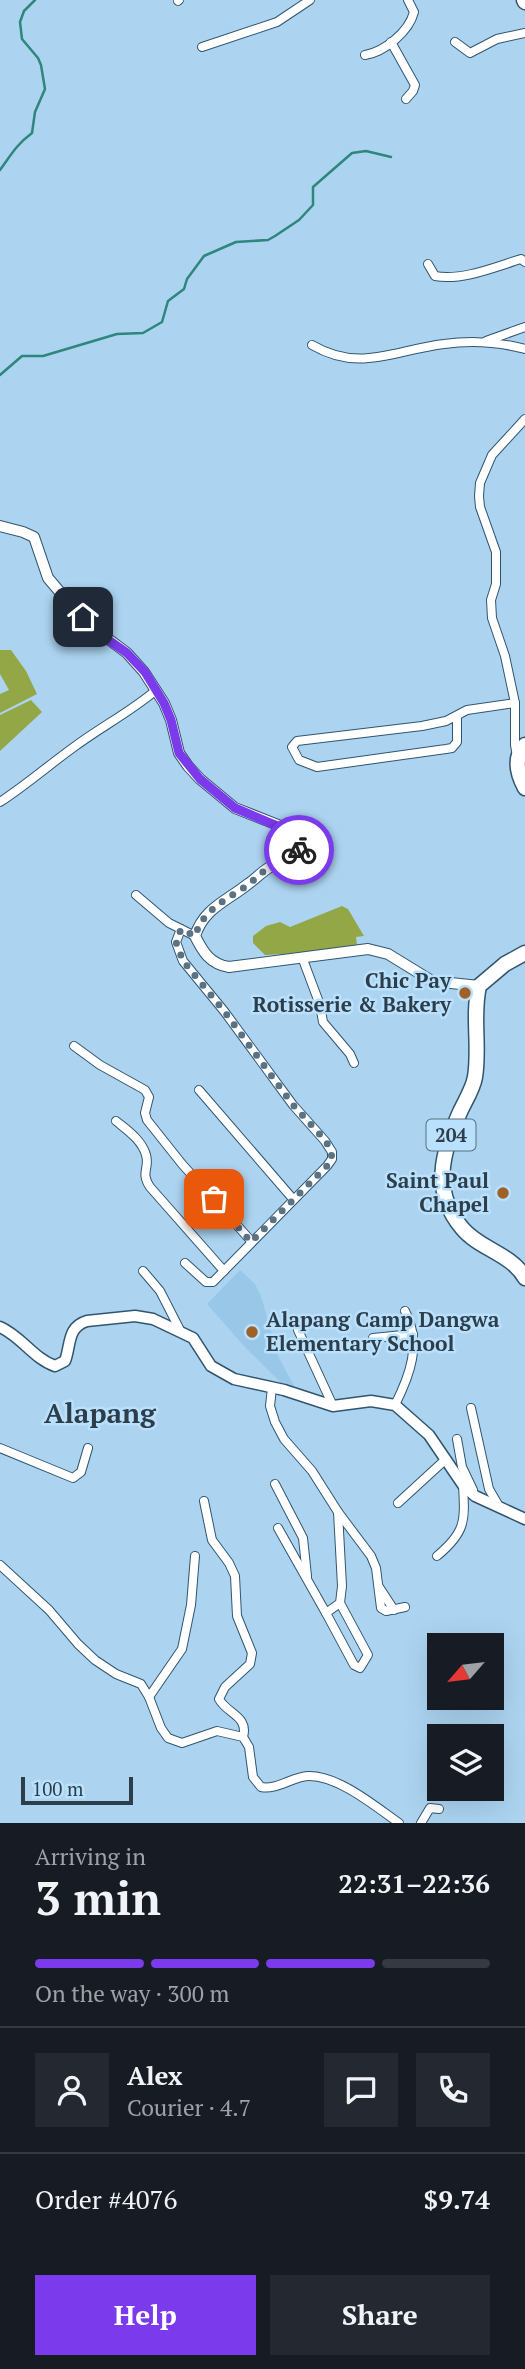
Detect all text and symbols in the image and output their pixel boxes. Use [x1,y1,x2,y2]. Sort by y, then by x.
pin [53,587,113,647]
icon: home [64,598,102,636]
courier [264,815,334,885]
icon: bike [280,831,318,869]
place label: Chic Pay Rotisserie & Bakery [253,966,452,1018]
marker: Chic Pay Rotisserie & Bakery [457,985,473,1001]
road number: 204 [426,1120,476,1150]
place label: Saint Paul Chapel [386,1166,489,1218]
pin [184,1169,244,1229]
icon: bag [195,1180,233,1218]
marker: Saint Paul Chapel [495,1185,511,1201]
place label: Alapang Camp Dangwa Elementary School [266,1305,500,1357]
marker: Alapang Camp Dangwa Elementary School [244,1324,260,1340]
district label: Alapang [44,1394,157,1431]
north arrow [427,1633,504,1710]
map controls [427,1633,504,1801]
button: layers [427,1724,504,1801]
scale bar [21,1774,133,1806]
text: 100 m [32,1776,83,1801]
text: Arriving in [35,1841,146,1872]
text: 22:31–22:36 [338,1866,490,1900]
text: 3 min [35,1867,161,1928]
text: On the way · 300 m [35,1978,229,2009]
button: person [35,2053,109,2127]
button: chat [324,2053,398,2127]
button: phone [416,2053,490,2127]
text: Alex [127,2058,183,2092]
text: Courier · 4.7 [127,2092,251,2123]
text: Order #4076 [35,2182,177,2216]
text: $9.74 [424,2182,490,2216]
button: Help [35,2275,256,2355]
button: Share [270,2275,490,2355]

